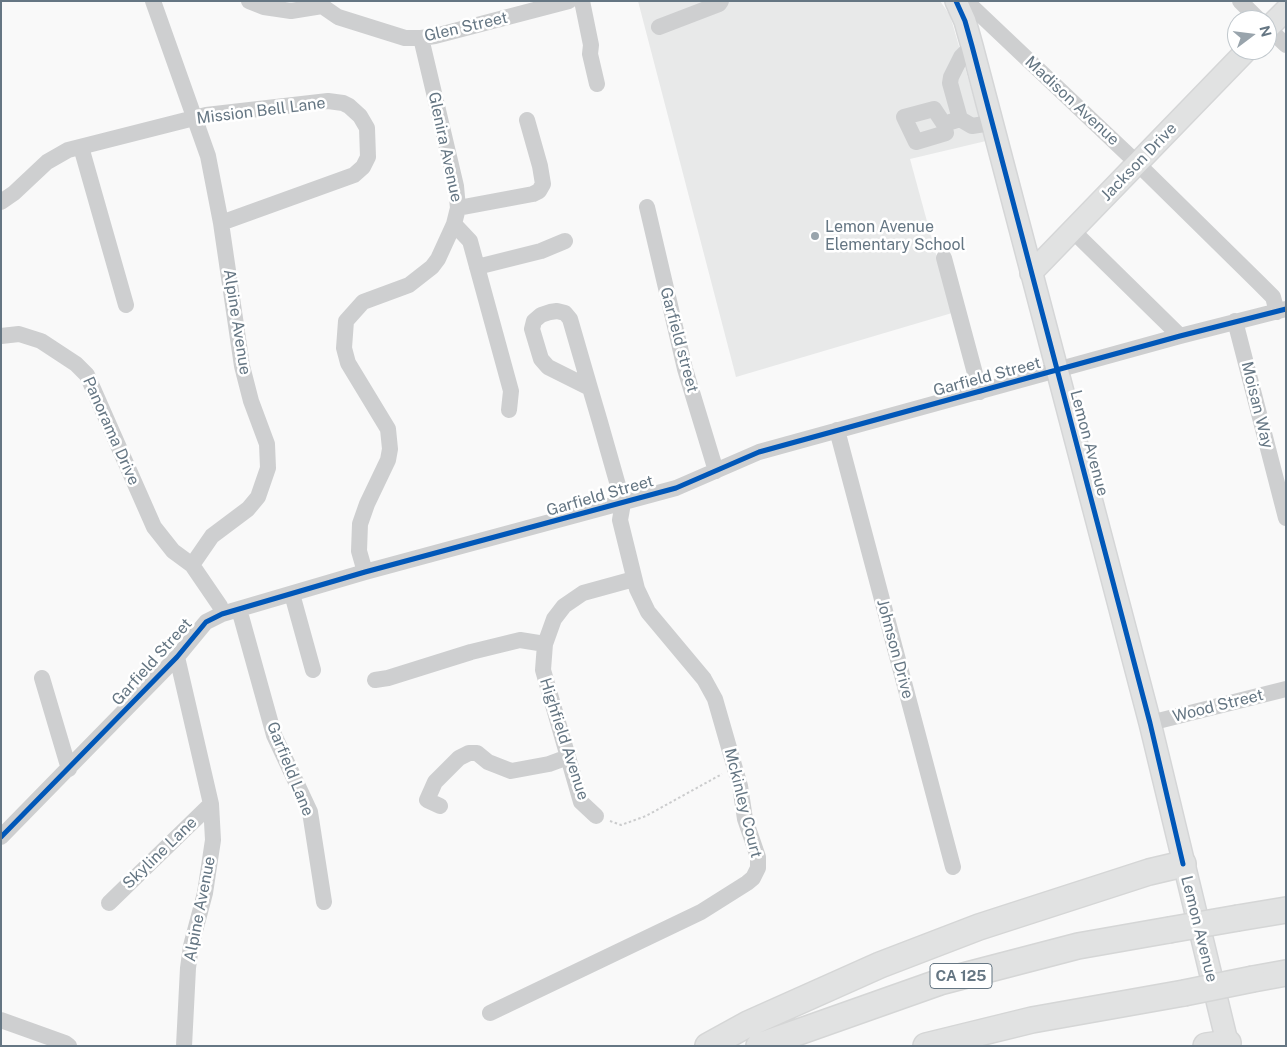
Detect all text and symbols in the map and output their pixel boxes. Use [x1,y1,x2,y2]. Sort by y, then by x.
street label: Glen Street [422,8,510,46]
north arrow [1227,10,1277,60]
text: N [1256,24,1275,39]
street label: Madison Avenue [1021,52,1123,150]
street label: Glenira Avenue [424,90,466,204]
street label: Mission Bell Lane [195,94,327,128]
street label: Jackson Drive [1097,119,1181,205]
place label: Lemon Avenue Elementary School [825,217,965,255]
marker: Lemon Avenue Elementary School [809,230,821,242]
street label: Alpine Avenue [219,268,255,376]
street label: Garfield street [656,285,702,395]
street label: Garfield Street [931,353,1043,401]
street label: Moisan Way [1237,360,1277,450]
street label: Panorama Drive [78,374,144,488]
street label: Lemon Avenue [1066,388,1112,498]
street label: Garfield Street [544,472,656,520]
street label: Johnson Drive [873,597,917,701]
street label: Garfield Street [108,614,196,710]
street label: Highfield Avenue [535,676,593,802]
street label: Wood Street [1171,685,1265,727]
street label: Garfield Lane [262,719,318,819]
street label: Mckinley Court [720,746,766,860]
street label: Skyline Lane [119,813,201,893]
street label: Alpine Avenue [180,855,220,963]
street label: Lemon Avenue [1177,874,1221,984]
road number: CA 125 [930,964,992,988]

